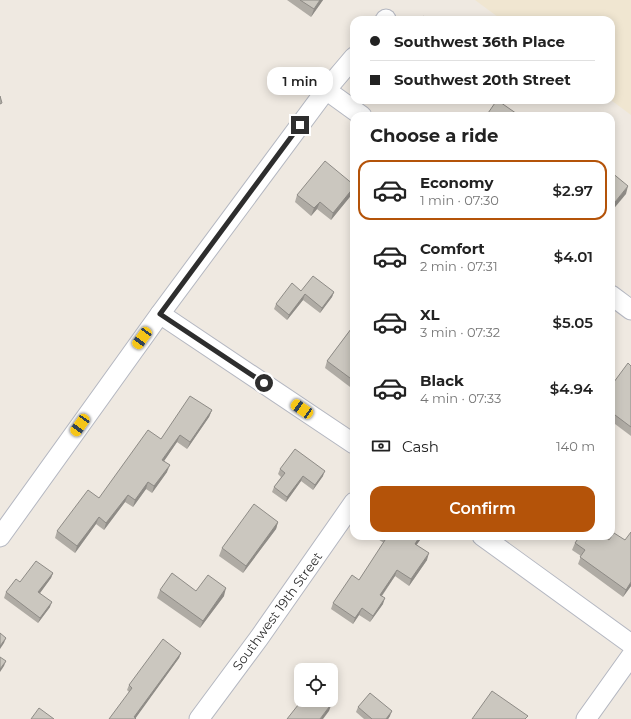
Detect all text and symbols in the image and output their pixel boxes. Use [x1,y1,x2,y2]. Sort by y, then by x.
text: Southwest 36th Place [394,32,565,51]
callout: 1 min [267,67,333,95]
text: Southwest 20th Street [394,70,571,89]
text: 1 min [283,73,317,89]
route end [291,116,309,134]
text: Choose a ride [370,125,498,147]
icon: car [372,172,408,208]
text: Economy [420,173,493,192]
text: $2.97 [553,181,593,200]
text: 1 min · 07:30 [420,192,499,208]
icon: car [372,238,408,274]
text: Comfort [420,239,485,258]
text: $4.01 [554,247,593,266]
text: 2 min · 07:31 [420,258,498,274]
icon: car [372,304,408,340]
text: XL [420,305,439,324]
text: $5.05 [552,313,593,332]
text: 3 min · 07:32 [420,324,500,340]
car [130,325,154,351]
icon: car [372,370,408,406]
text: Black [420,371,464,390]
route start [255,374,273,392]
text: $4.94 [550,379,593,398]
text: 4 min · 07:33 [420,390,501,406]
car [289,397,315,421]
car [68,412,92,438]
icon: cash [370,435,392,457]
text: Cash [402,437,439,456]
text: 140 m [556,438,595,454]
button: Confirm [370,486,595,532]
street label: Southwest 19th Street [229,549,325,673]
map controls [294,663,338,707]
button: locate [294,663,338,707]

